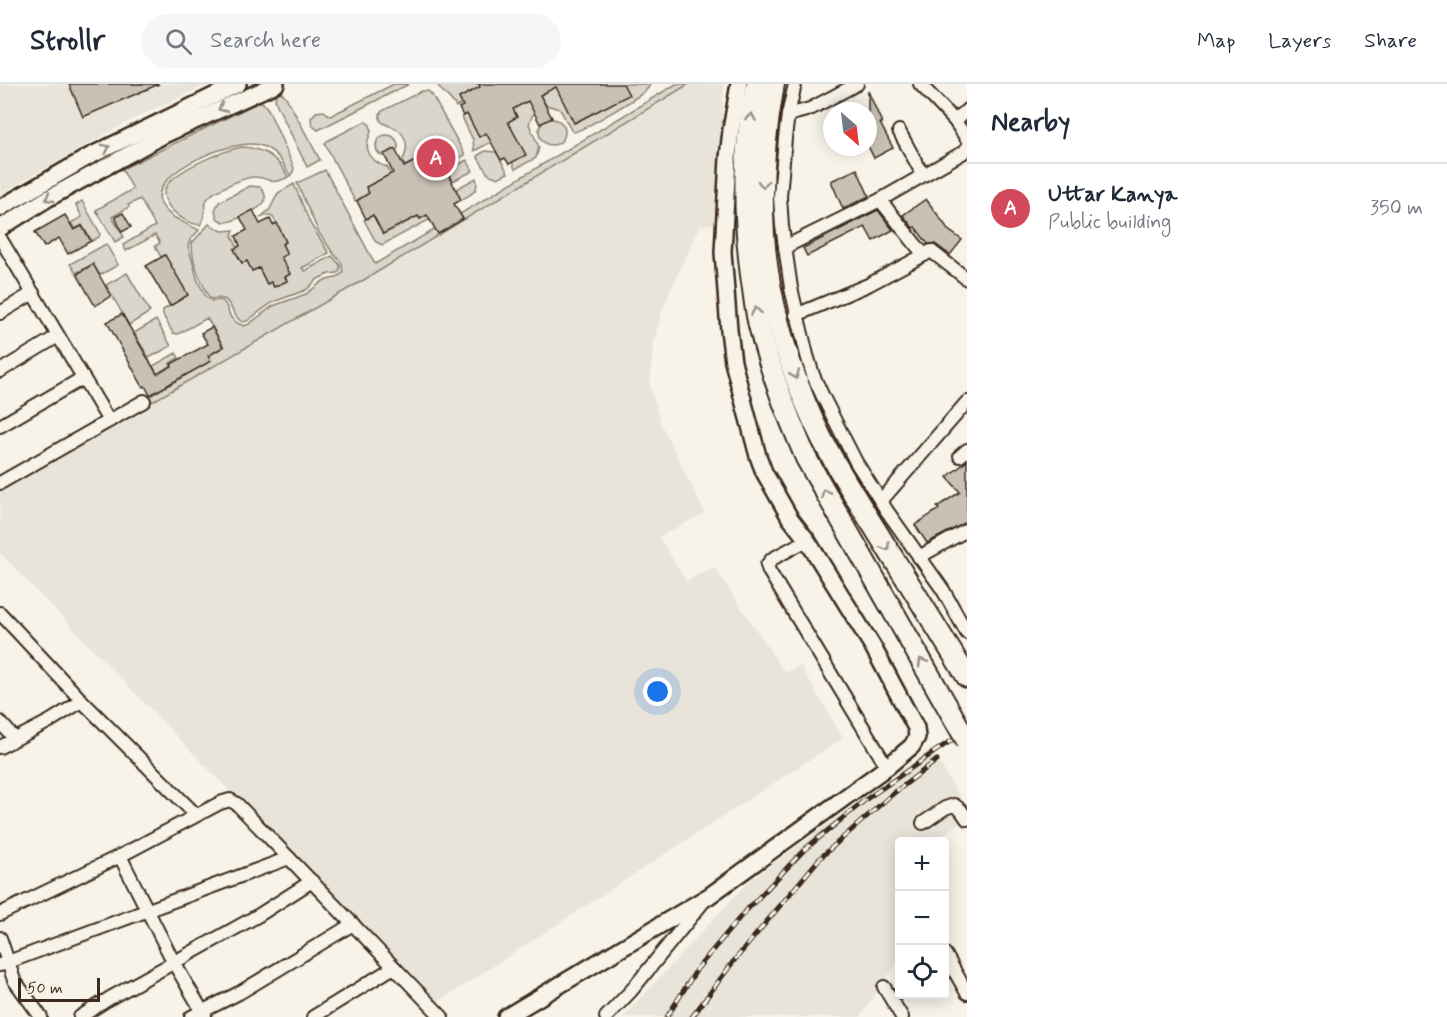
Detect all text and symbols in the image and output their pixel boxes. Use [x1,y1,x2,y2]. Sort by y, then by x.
search box [141,14,561,68]
text: Strollr [30,23,105,60]
icon: search [162,25,195,58]
text: Search here [210,27,321,55]
text: Map [1197,27,1235,55]
text: Layers [1268,27,1331,55]
text: Share [1364,27,1417,55]
one-way arrow [218,101,229,113]
north arrow [823,102,877,156]
text: Nearby [991,106,1070,140]
one-way arrow [744,113,757,123]
pin: A [416,136,456,181]
one-way arrow [99,144,110,156]
one-way arrow [757,179,769,188]
text: Uttar Kanya [1048,181,1178,209]
one-way arrow [45,191,56,202]
text: A [1004,195,1017,222]
text: 350 m [1370,195,1423,222]
text: Public building [1048,209,1171,236]
one-way arrow [750,306,763,316]
one-way arrow [788,369,801,380]
one-way arrow [821,488,832,499]
one-way arrow [879,541,891,551]
one-way arrow [917,658,929,668]
your location [643,677,672,706]
map controls [895,837,949,999]
button: + [895,837,949,891]
button: − [895,891,949,945]
button: locate [895,945,949,999]
scale bar [18,975,100,1002]
text: 50 m [27,978,63,999]

